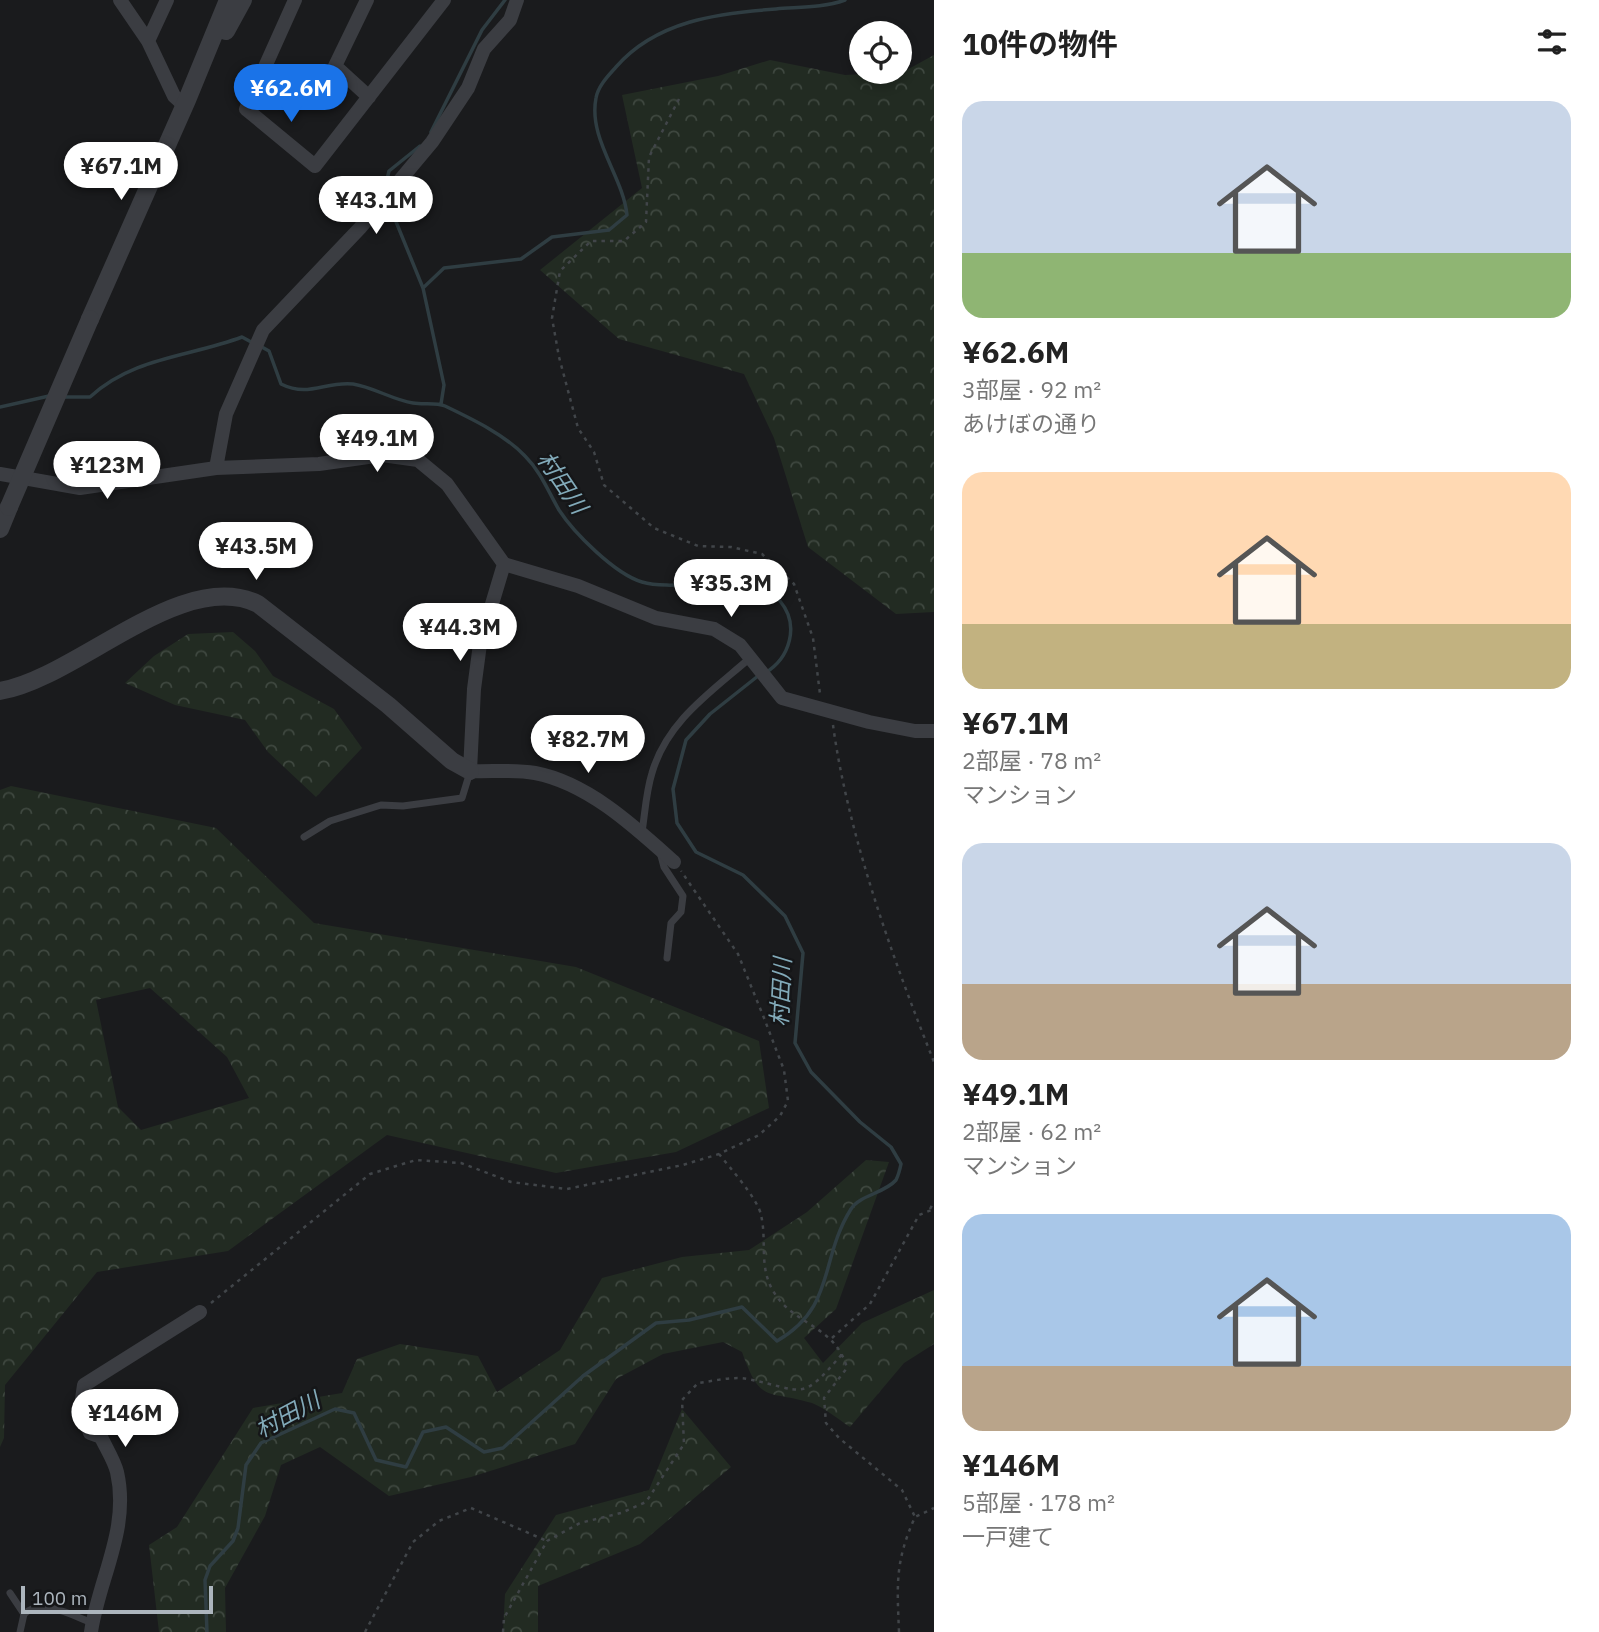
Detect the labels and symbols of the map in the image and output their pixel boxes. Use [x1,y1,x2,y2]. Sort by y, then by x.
pin: ¥62.6M [234,64,348,124]
pin: ¥67.1M [64,142,178,202]
pin: ¥43.1M [319,176,433,236]
pin: ¥49.1M [320,414,434,474]
pin: ¥123M [58,442,156,501]
water label: 村田川 [531,445,596,521]
pin: ¥43.5M [199,522,313,582]
pin: ¥35.3M [674,560,788,619]
pin: ¥44.3M [403,604,517,663]
pin: ¥82.7M [531,716,645,775]
water label: 村田川 [763,954,797,1027]
water label: 村田川 [249,1383,327,1443]
pin: ¥146M [76,1390,174,1449]
scale bar [21,1583,214,1615]

